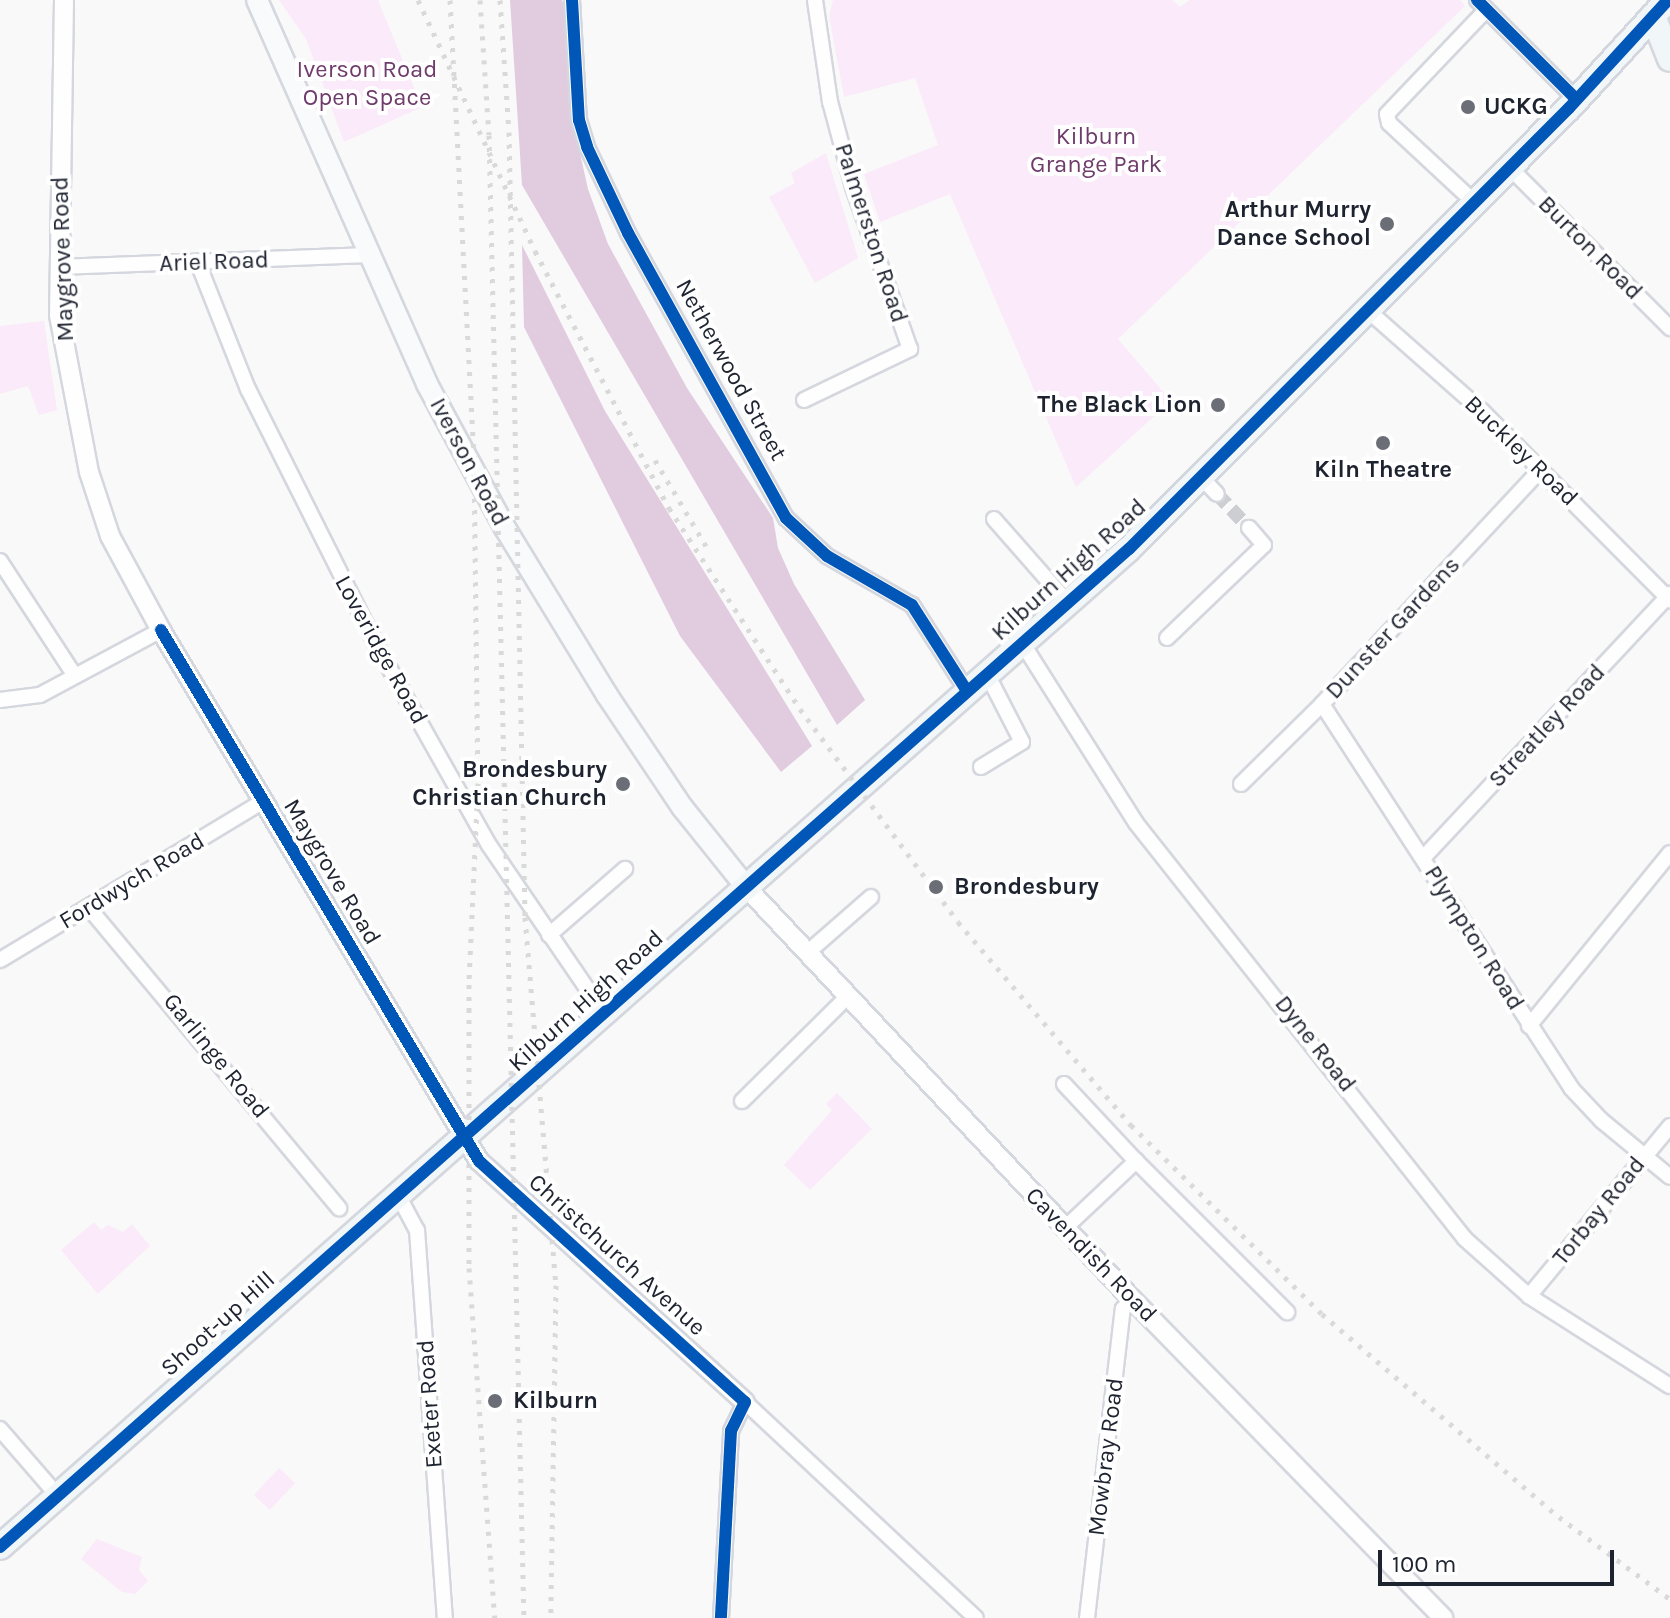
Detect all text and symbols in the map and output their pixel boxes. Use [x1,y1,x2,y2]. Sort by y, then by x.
park label: Iverson Road Open Space [297,56,437,112]
place label: UCKG [1484,93,1548,121]
marker: UCKG [1459,98,1477,116]
park label: Kilburn Grange Park [1030,123,1162,179]
street label: Palmerston Road [828,140,914,326]
street label: Maygrove Road [46,176,80,342]
street label: Burton Road [1532,190,1648,306]
place label: Arthur Murry Dance School [1217,196,1371,252]
marker: Arthur Murry Dance School [1378,215,1396,233]
street label: Ariel Road [159,246,269,278]
street label: Netherwood Street [669,274,793,466]
street label: Buckley Road [1458,390,1584,512]
place label: The Black Lion [1037,391,1202,419]
street label: Iverson Road [423,393,515,531]
marker: The Black Lion [1209,396,1227,414]
marker: Kiln Theatre [1374,434,1392,452]
place label: Kiln Theatre [1314,456,1452,484]
street label: Kilburn High Road [986,493,1152,647]
street label: Dunster Gardens [1320,551,1466,705]
street label: Loveridge Road [328,571,434,729]
street label: Streatley Road [1483,658,1611,794]
place label: Brondesbury Christian Church [412,756,607,812]
marker: Brondesbury Christian Church [614,775,632,793]
street label: Maygrove Road [277,794,387,950]
street label: Fordwych Road [54,826,210,936]
street label: Plympton Road [1418,860,1530,1016]
place label: Brondesbury [954,873,1099,901]
marker: Brondesbury [925,876,947,898]
street label: Kilburn High Road [503,924,669,1078]
street label: Garlinge Road [157,988,275,1124]
street label: Dyne Road [1268,990,1362,1098]
street label: Torbay Road [1546,1151,1652,1271]
street label: Christchurch Avenue [523,1168,711,1342]
street label: Cavendish Road [1019,1182,1163,1328]
street label: Shoot-up Hill [155,1265,281,1383]
street label: Exeter Road [411,1339,449,1469]
street label: Mowbray Road [1082,1376,1130,1538]
place label: Kilburn [513,1387,598,1415]
marker: Kilburn [484,1390,506,1412]
scale bar [1382,1534,1618,1584]
text: 100 m [1392,1550,1457,1578]

